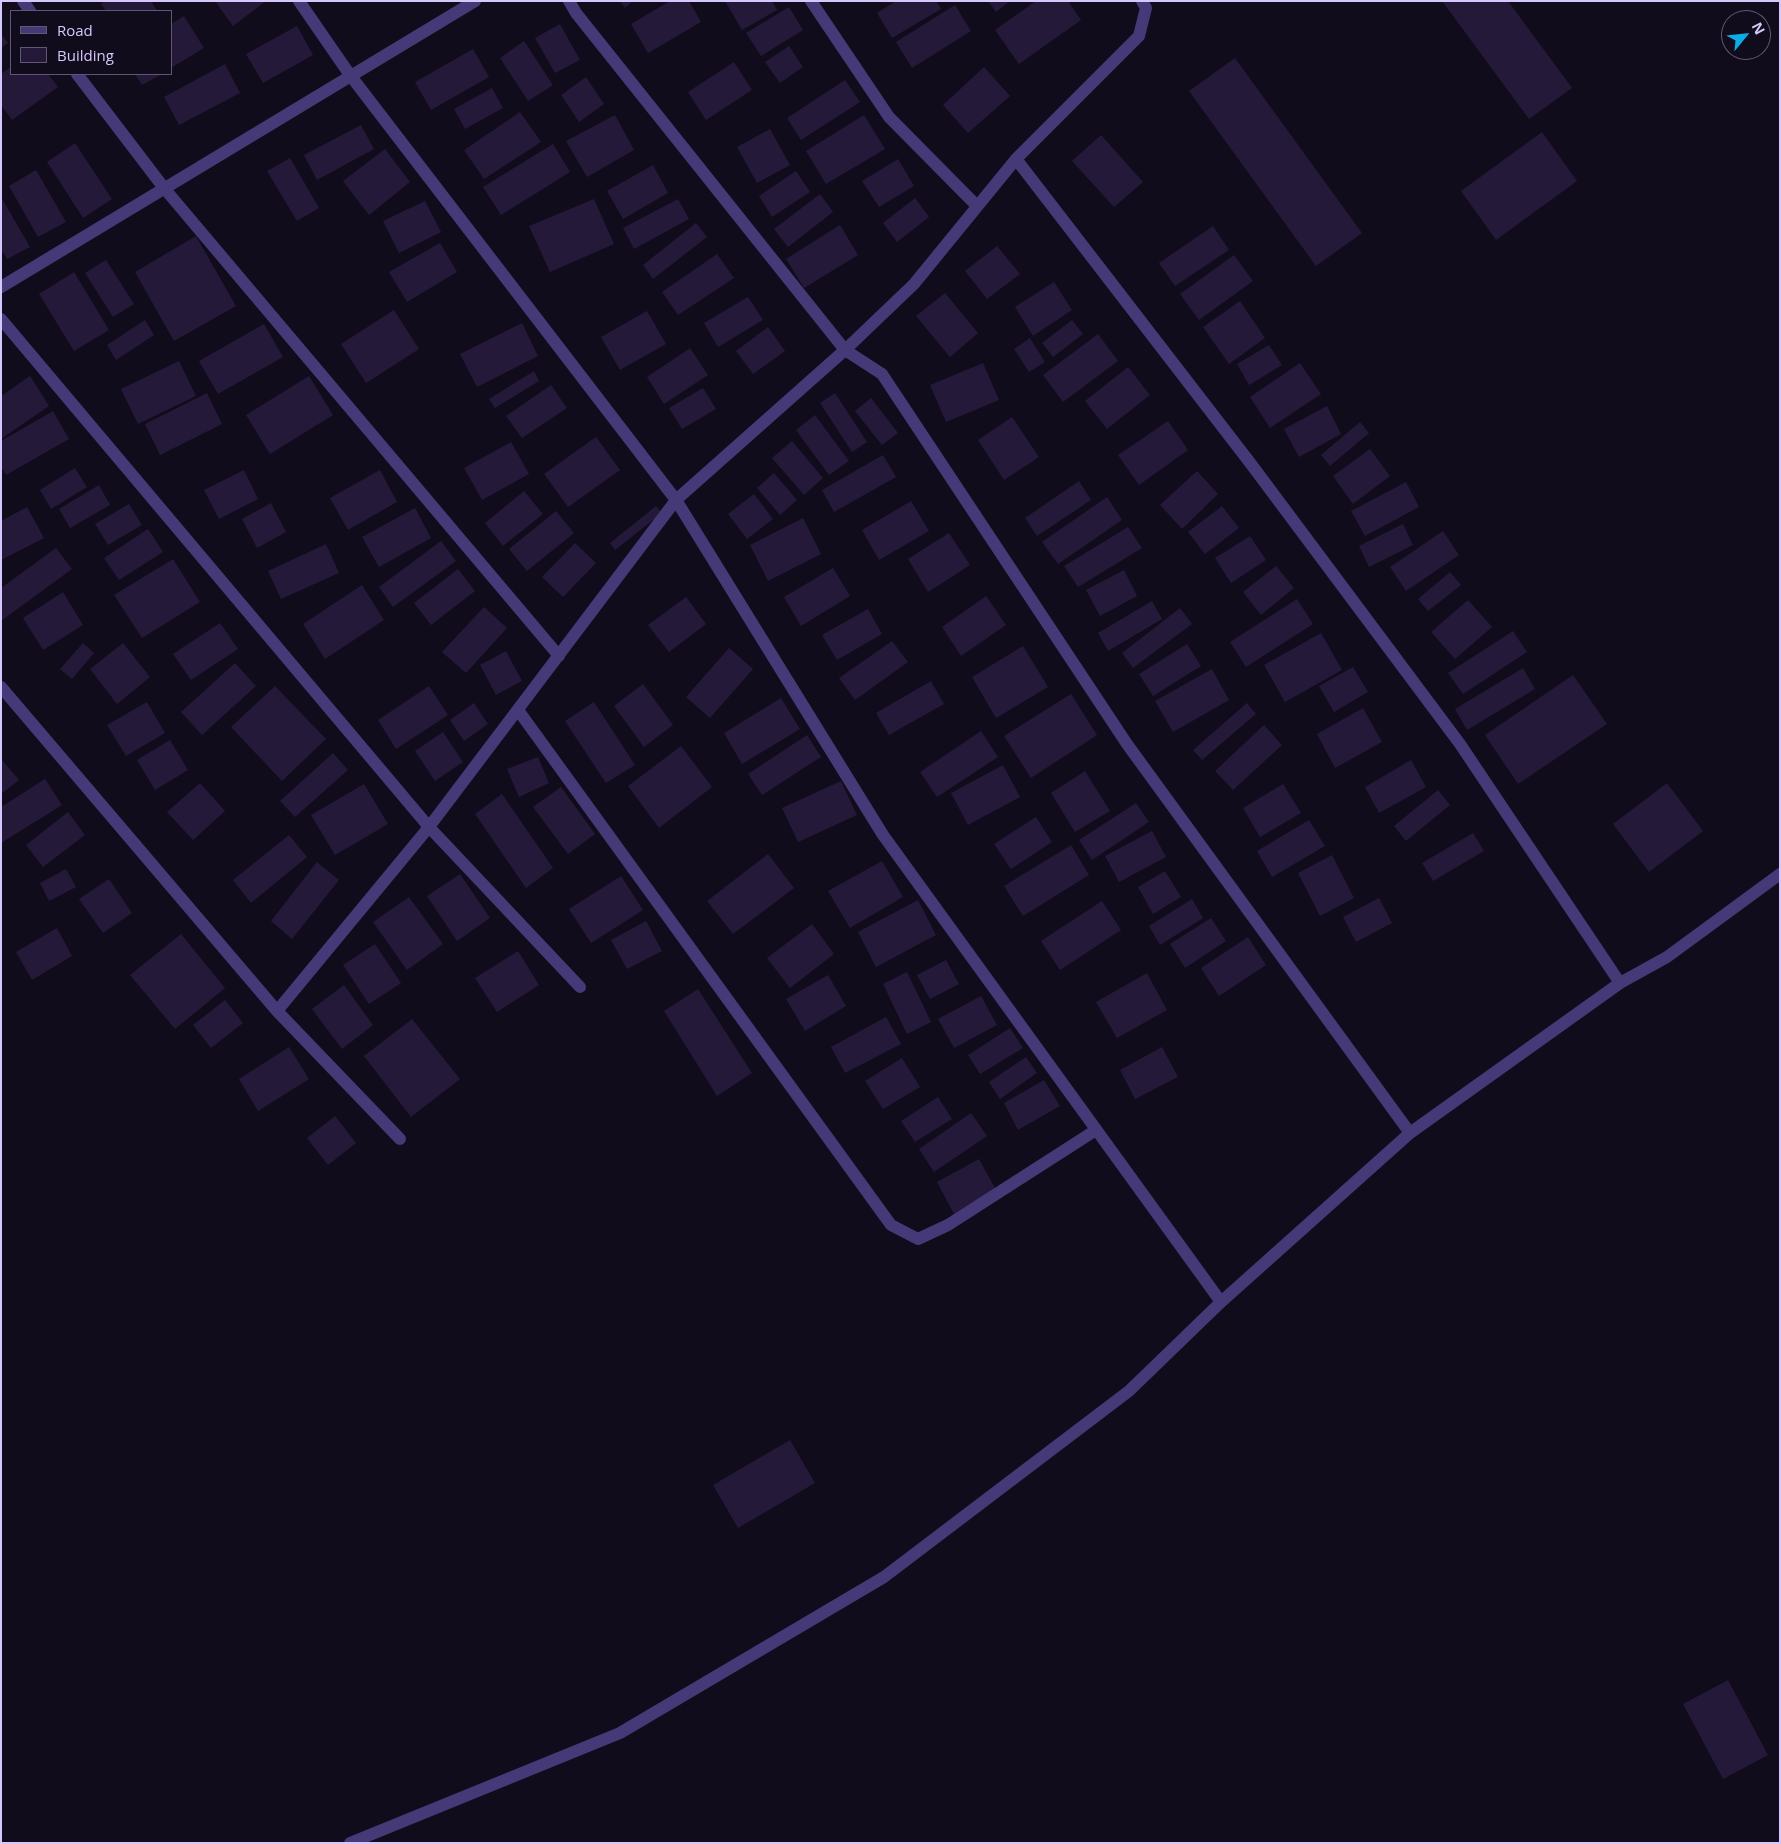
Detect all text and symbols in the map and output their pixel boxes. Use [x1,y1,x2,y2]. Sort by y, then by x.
legend [10,10,172,75]
north arrow [1721,10,1771,60]
text: N [1748,19,1770,38]
text: Road [57,20,93,40]
text: Building [57,45,114,65]

